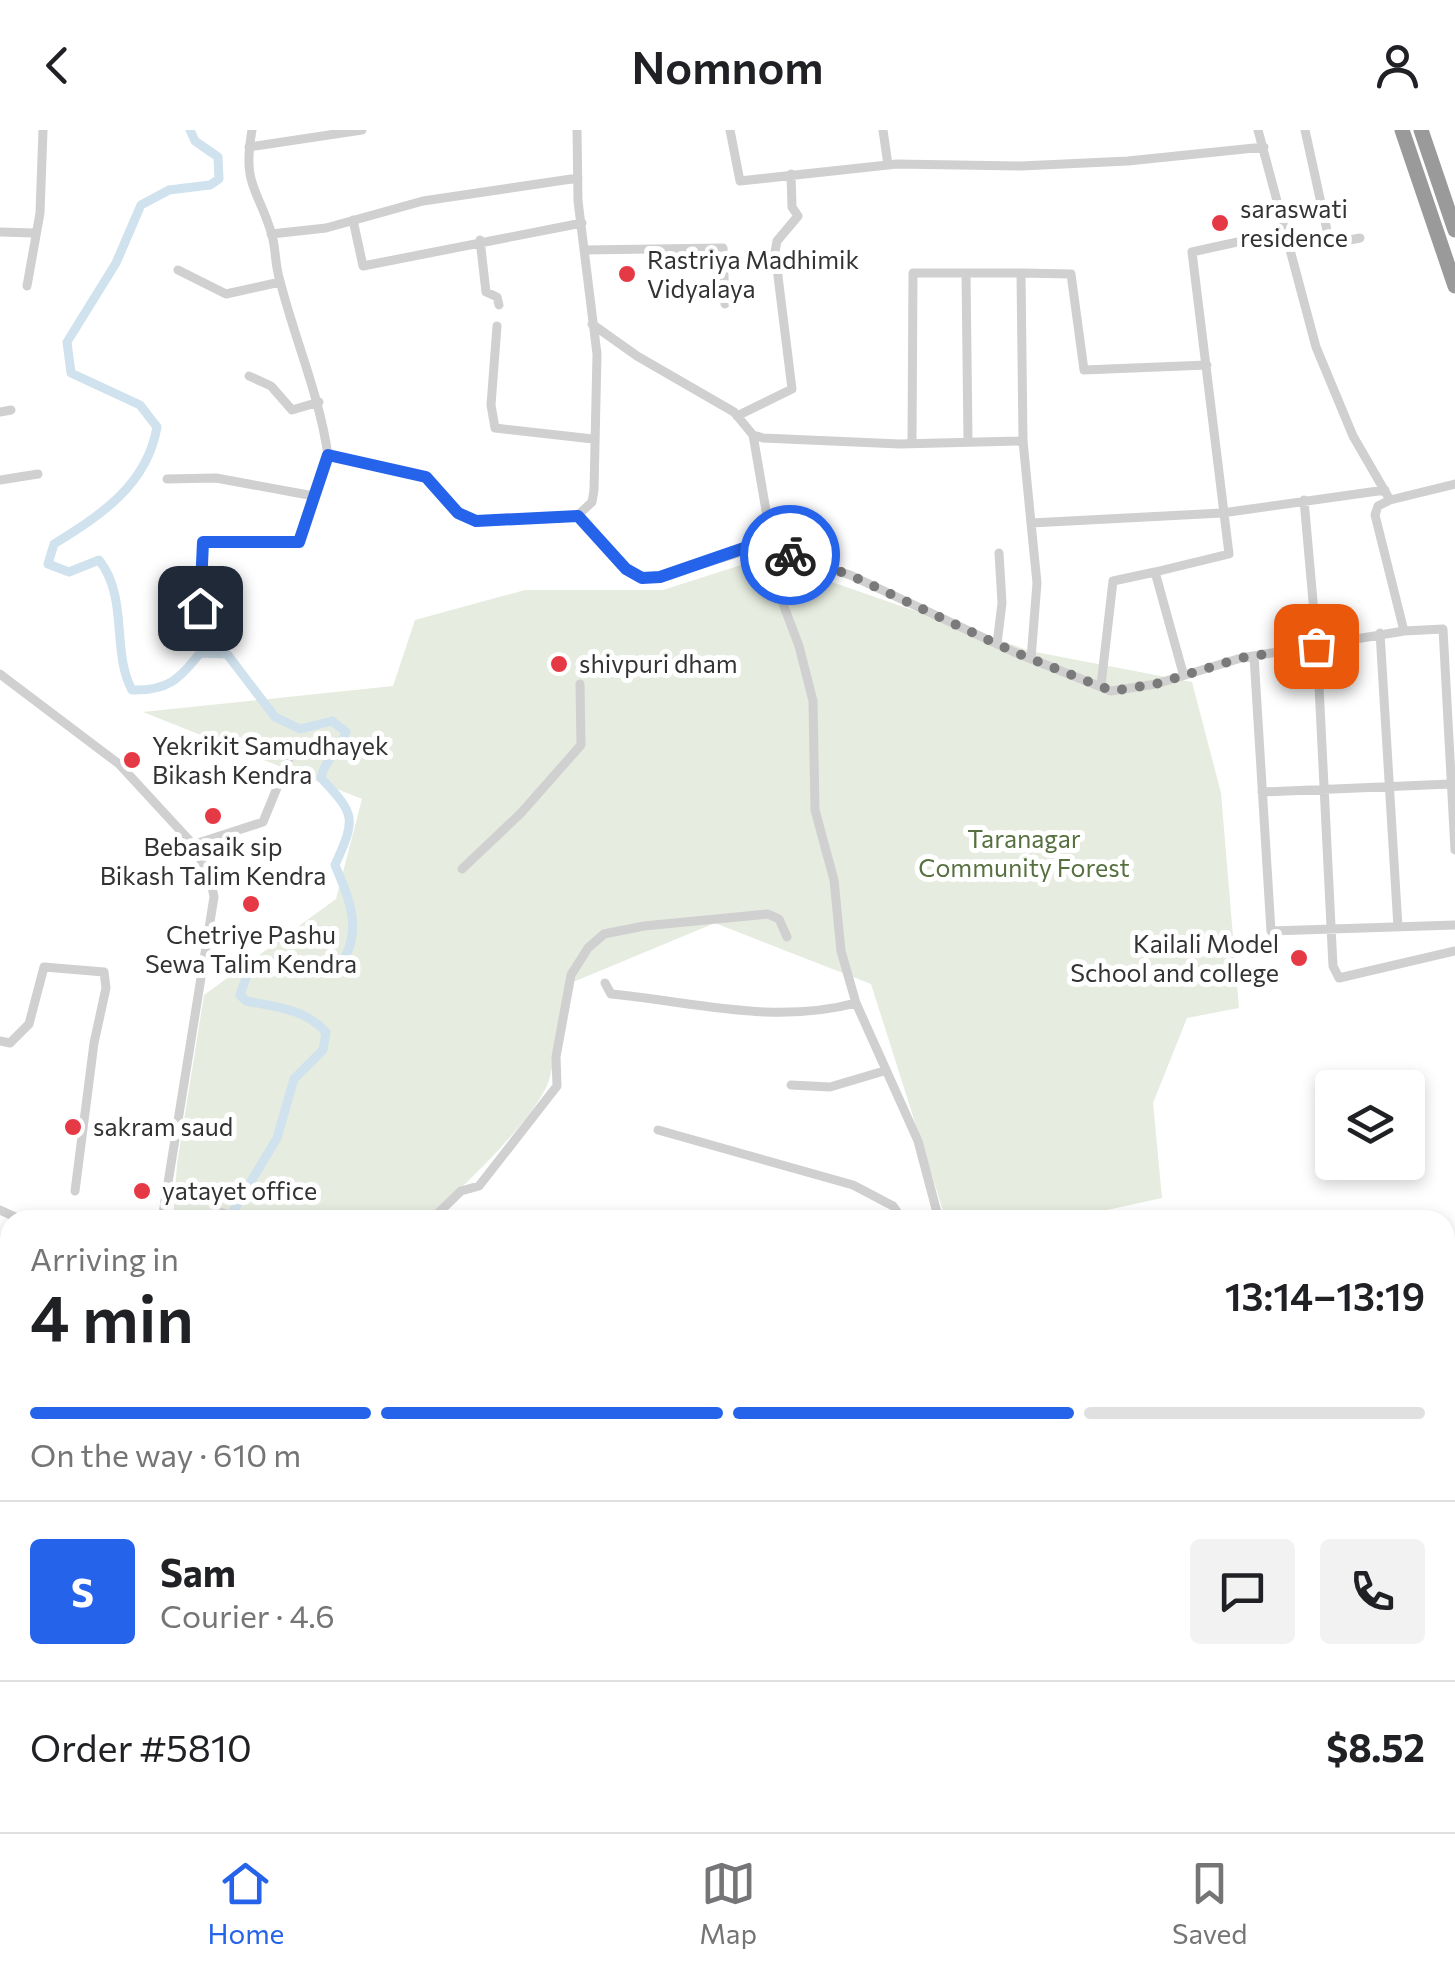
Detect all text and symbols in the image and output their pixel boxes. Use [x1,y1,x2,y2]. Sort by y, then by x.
icon: back [30,38,85,93]
text: Nomnom [631,38,824,93]
icon: person [1370,38,1425,93]
place label: saraswati residence [1240,193,1348,252]
marker: saraswati residence [1209,212,1231,234]
place label: Rastriya Madhimik Vidyalaya [647,244,859,303]
marker: Rastriya Madhimik Vidyalaya [616,263,638,285]
courier [740,505,840,605]
icon: bike [763,528,818,583]
pin [158,566,243,651]
icon: home [173,581,228,636]
pin [1274,604,1359,689]
icon: bag [1289,619,1344,674]
place label: shivpuri dham [579,648,738,678]
marker: shivpuri dham [548,653,570,675]
place label: Yekrikit Samudhayek Bikash Kendra [152,730,389,789]
marker: Yekrikit Samudhayek Bikash Kendra [121,749,143,771]
marker: Bebasaik sip Bikash Talim Kendra [202,805,224,827]
park label: Taranagar Community Forest [918,823,1130,882]
place label: Bebasaik sip Bikash Talim Kendra [100,831,326,890]
marker: Chetriye Pashu Sewa Talim Kendra [240,893,262,915]
place label: Chetriye Pashu Sewa Talim Kendra [145,919,357,978]
place label: Kailali Model School and college [1070,928,1279,987]
marker: Kailali Model School and college [1288,947,1310,969]
map controls [1315,1070,1425,1180]
button: layers [1315,1070,1425,1180]
place label: sakram saud [93,1111,233,1141]
marker: sakram saud [62,1116,84,1138]
place label: yatayet office [162,1175,317,1205]
marker: yatayet office [131,1180,153,1202]
text: Arriving in [30,1238,179,1278]
text: 13:14–13:19 [1225,1272,1425,1319]
text: 4 min [30,1276,194,1355]
text: On the way · 610 m [30,1434,301,1474]
button: chat [1190,1539,1295,1644]
button: phone [1320,1539,1425,1644]
text: Sam [160,1548,236,1595]
text: S [71,1568,94,1615]
text: Courier · 4.6 [160,1595,335,1635]
text: Order #5810 [30,1723,252,1770]
text: $8.52 [1326,1723,1425,1770]
tab: Home [207,1856,284,1950]
tab: Map [699,1856,757,1950]
tab: Saved [1172,1856,1248,1950]

